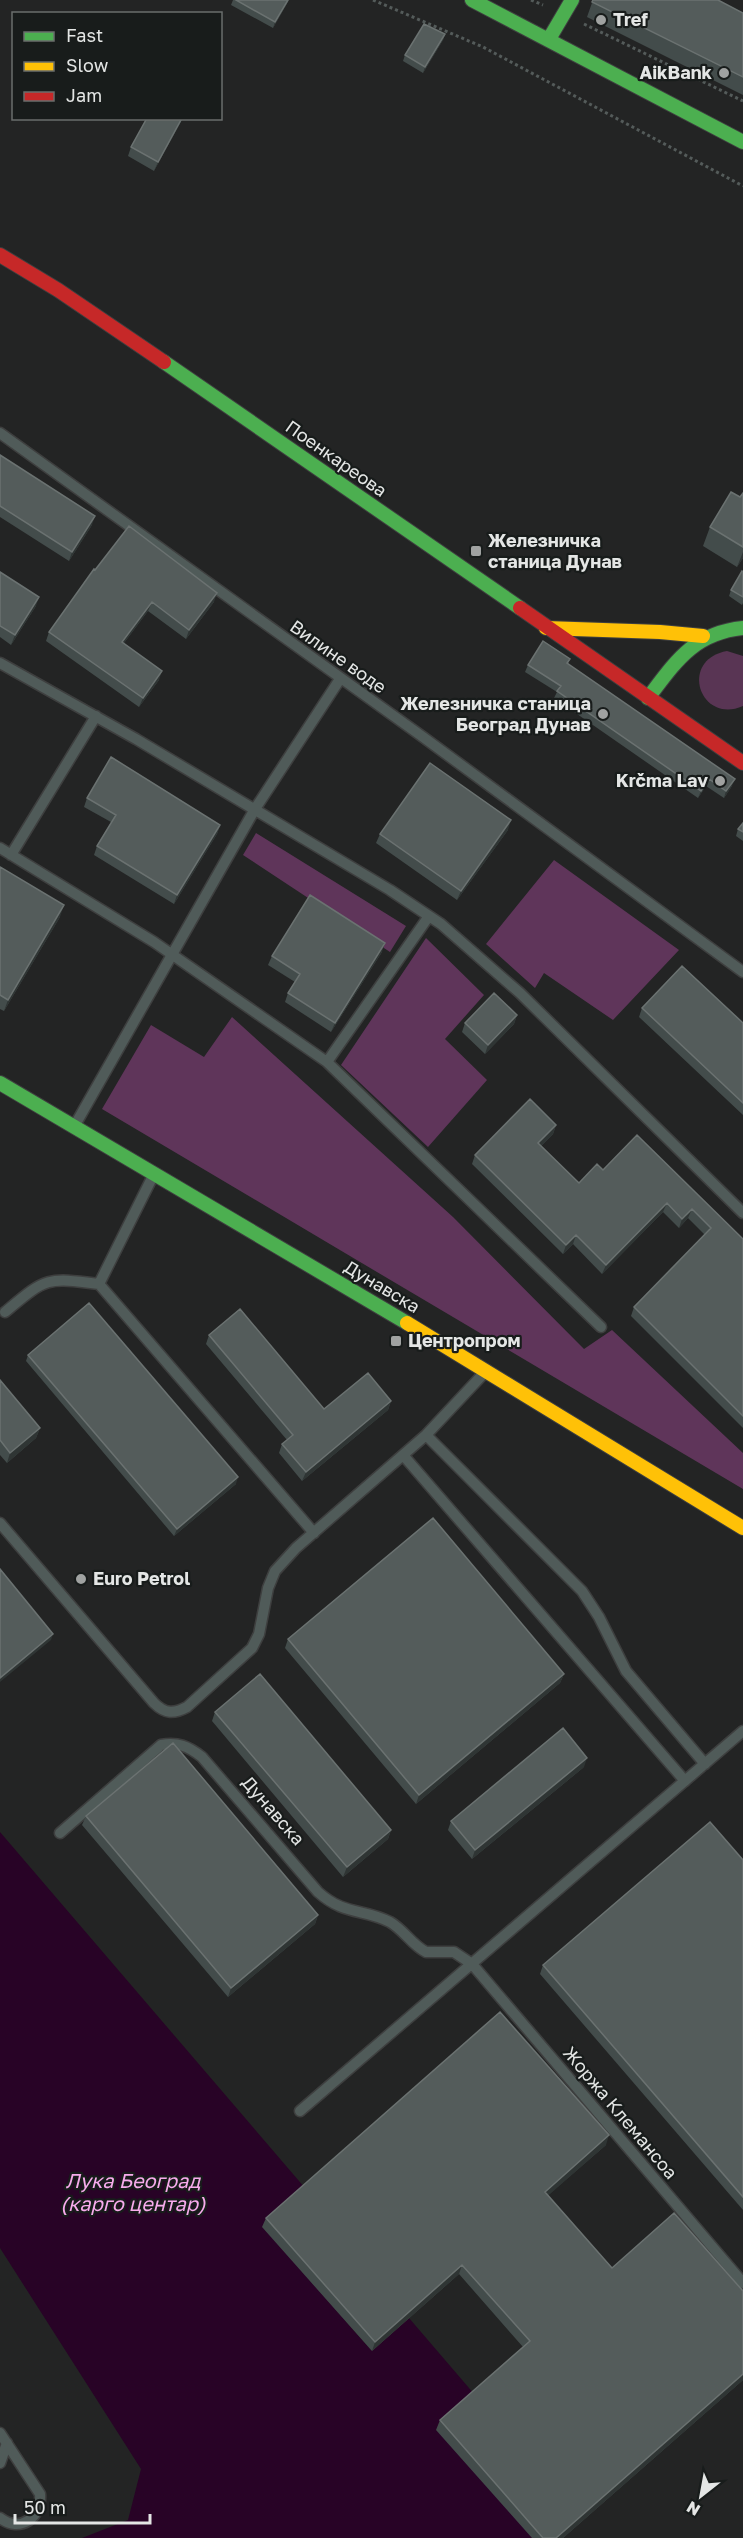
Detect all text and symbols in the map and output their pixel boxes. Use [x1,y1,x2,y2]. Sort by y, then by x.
place label: Tref [613,8,648,30]
legend [12,12,222,120]
marker: Tref [594,13,608,27]
text: Fast [66,24,103,46]
text: Slow [66,54,109,76]
place label: AikBank [639,61,713,83]
marker: AikBank [717,66,731,80]
text: Jam [66,84,102,106]
street label: Поенкареова [282,415,392,501]
place label: Железничка станица Дунав [488,529,622,572]
marker: Железничка станица Дунав [469,544,483,558]
street label: Вилине воде [286,615,391,697]
place label: Железничка станица Београд Дунав [400,692,591,735]
marker: Железничка станица Београд Дунав [596,707,610,721]
place label: Krčma Lav [616,769,708,791]
marker: Krčma Lav [713,774,727,788]
street label: Дунавска [341,1255,424,1317]
place label: Центропром [408,1329,520,1351]
marker: Центропром [389,1334,403,1348]
place label: Euro Petrol [93,1567,190,1589]
marker: Euro Petrol [74,1572,88,1586]
street label: Дунавска [238,1771,310,1849]
street label: Жоржа Клемансоа [559,2042,683,2183]
water label: Лука Београд (карго центар) [60,2168,206,2215]
north arrow [671,2466,731,2526]
scale bar [15,2487,150,2525]
text: 50 m [24,2496,66,2518]
text: N [683,2497,704,2521]

